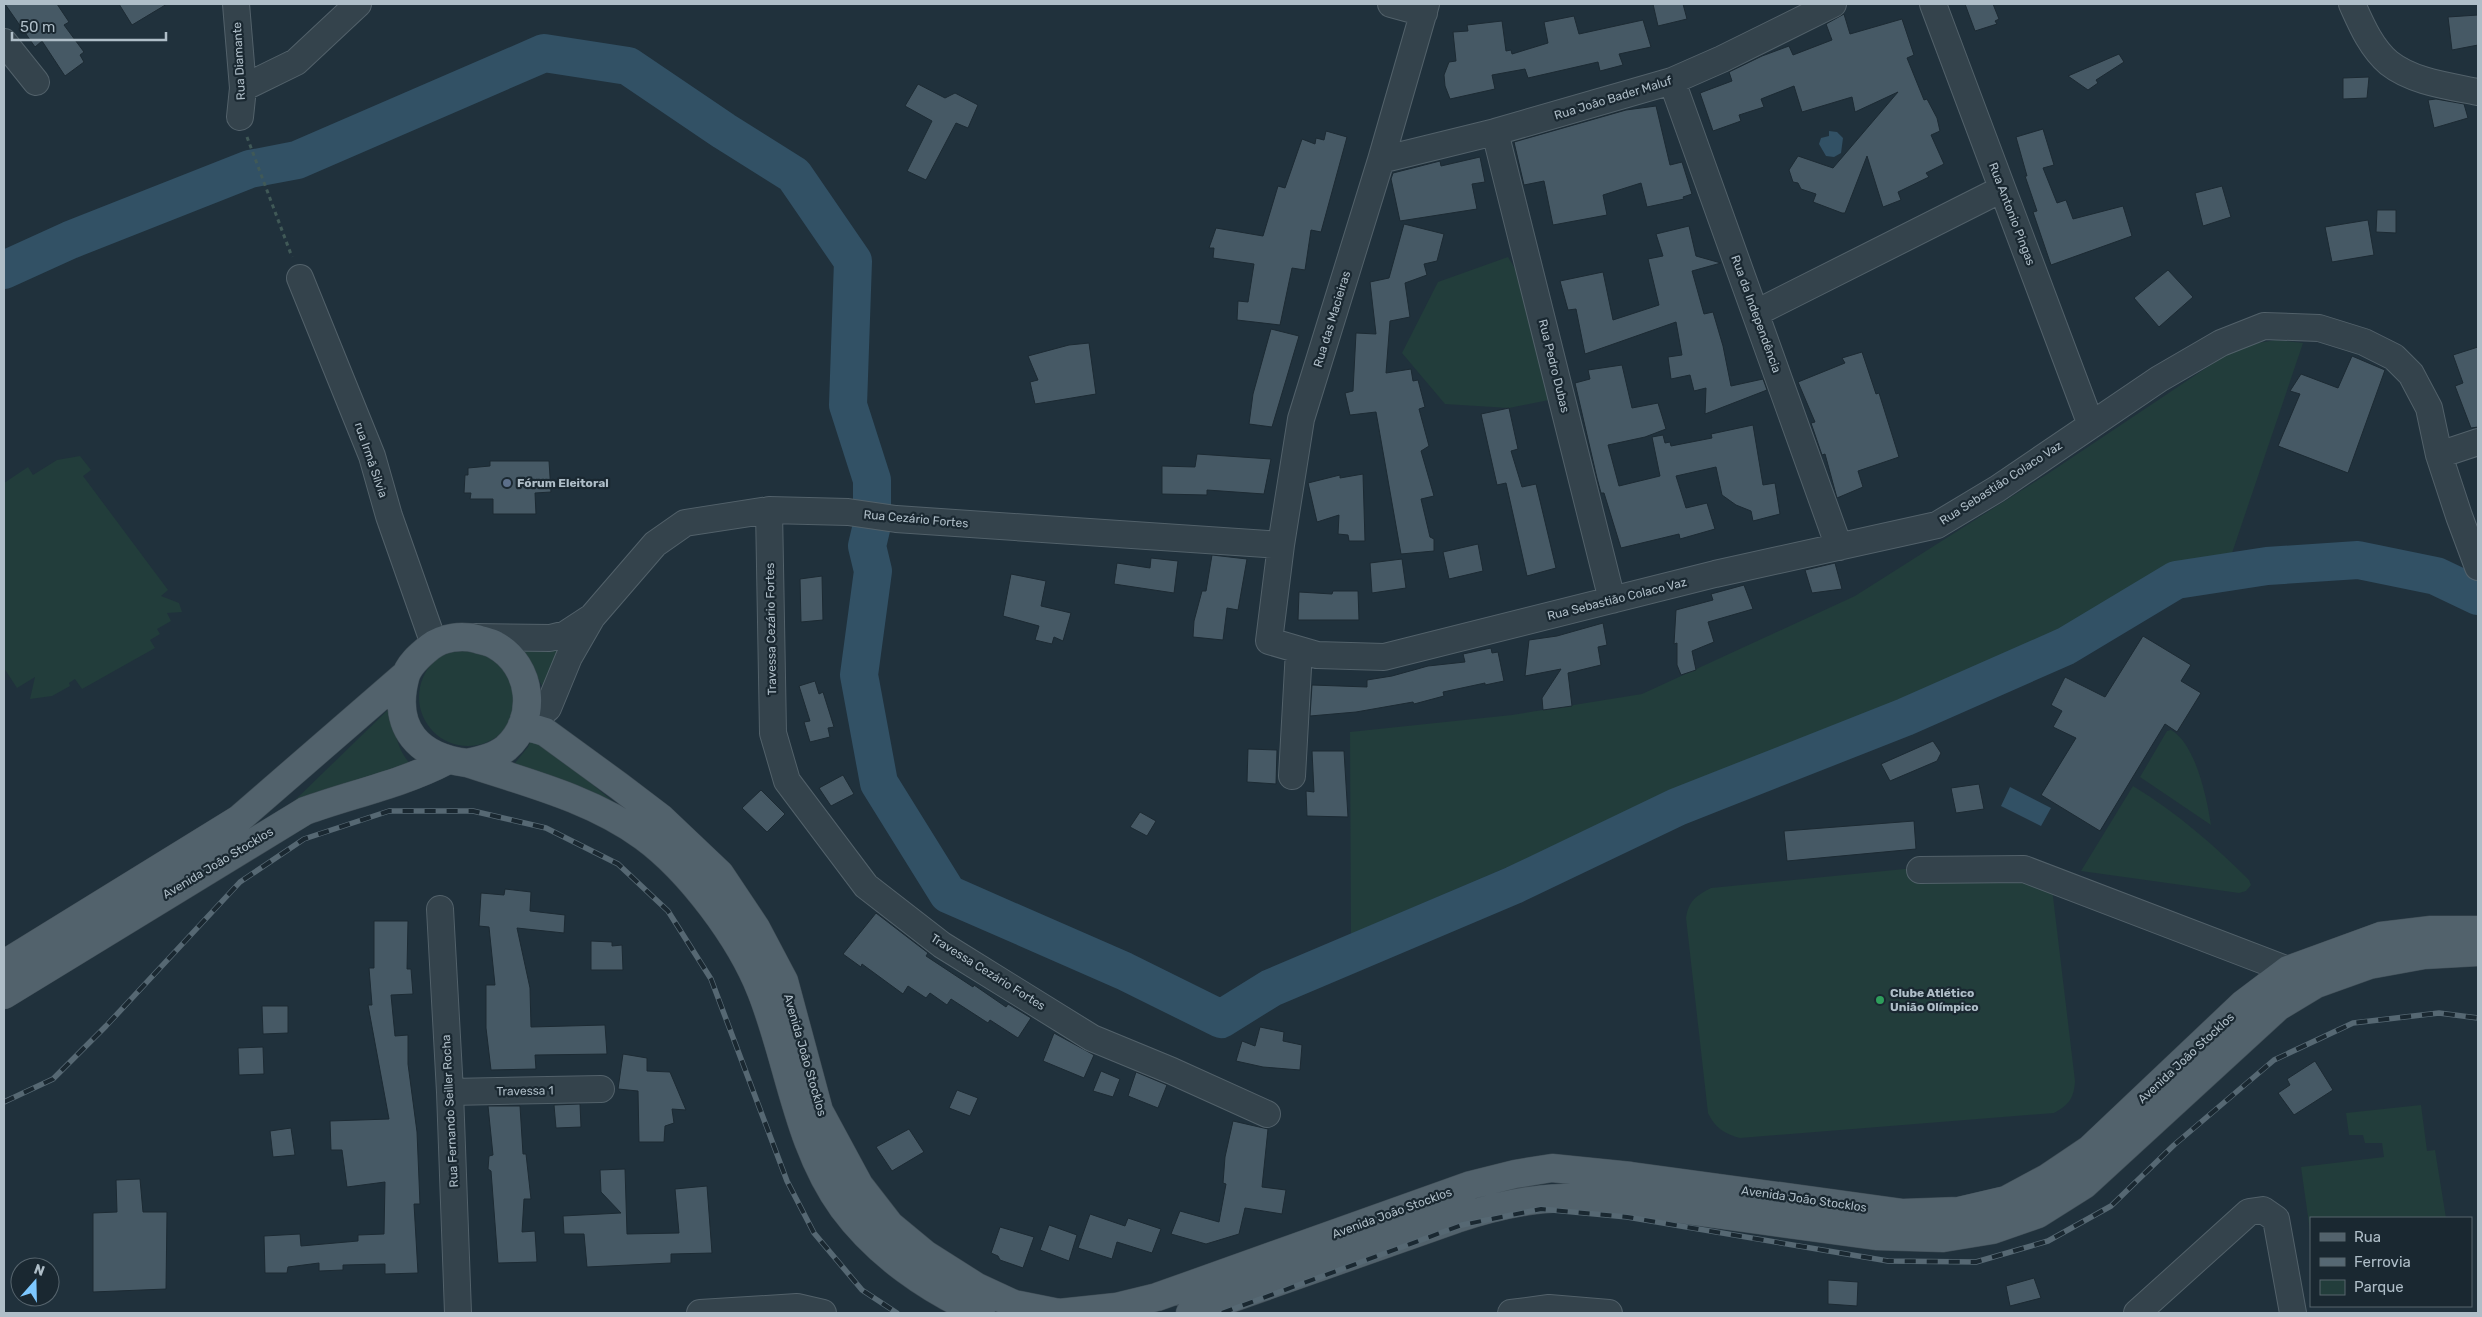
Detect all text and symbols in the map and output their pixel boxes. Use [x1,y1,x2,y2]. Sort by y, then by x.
scale bar [12,10,166,42]
text: 50 m [20,18,55,36]
street label: Rua Diamante [230,21,248,100]
street label: Rua João Bader Maluf [1552,73,1674,123]
street label: Rua Antonio Pingas [1986,161,2038,267]
street label: Rua da Independência [1728,253,1784,375]
street label: Rua das Macieiras [1311,269,1353,369]
street label: Rua Pedro Dubas [1536,318,1572,414]
street label: rua Irmã Silvia [352,420,390,500]
street label: Rua Sebastião Colaco Vaz [1937,438,2065,528]
place label: Fórum Eleitoral [517,476,609,490]
marker: Fórum Eleitoral [501,477,513,489]
street label: Rua Cezário Fortes [863,507,969,531]
street label: Travessa Cezário Fortes [763,563,779,695]
street label: Rua Sebastião Colaco Vaz [1546,575,1688,623]
street label: Avenida João Stocklos [160,824,276,902]
street label: Travessa Cezário Fortes [928,931,1048,1013]
place label: Clube Atlético União Olímpico [1890,986,1979,1014]
street label: Avenida João Stocklos [781,992,829,1118]
marker: Clube Atlético União Olímpico [1874,994,1886,1006]
street label: Avenida João Stocklos [2135,1010,2237,1106]
street label: Rua Fernando Seiller Rocha [439,1034,461,1188]
street label: Travessa 1 [496,1084,554,1098]
street label: Avenida João Stocklos [1740,1183,1868,1215]
street label: Avenida João Stocklos [1330,1185,1454,1241]
legend [2310,1217,2472,1307]
text: Rua [2354,1228,2381,1246]
text: Ferrovia [2354,1253,2411,1271]
north arrow [10,1257,60,1307]
text: N [32,1261,47,1280]
text: Parque [2354,1278,2404,1296]

